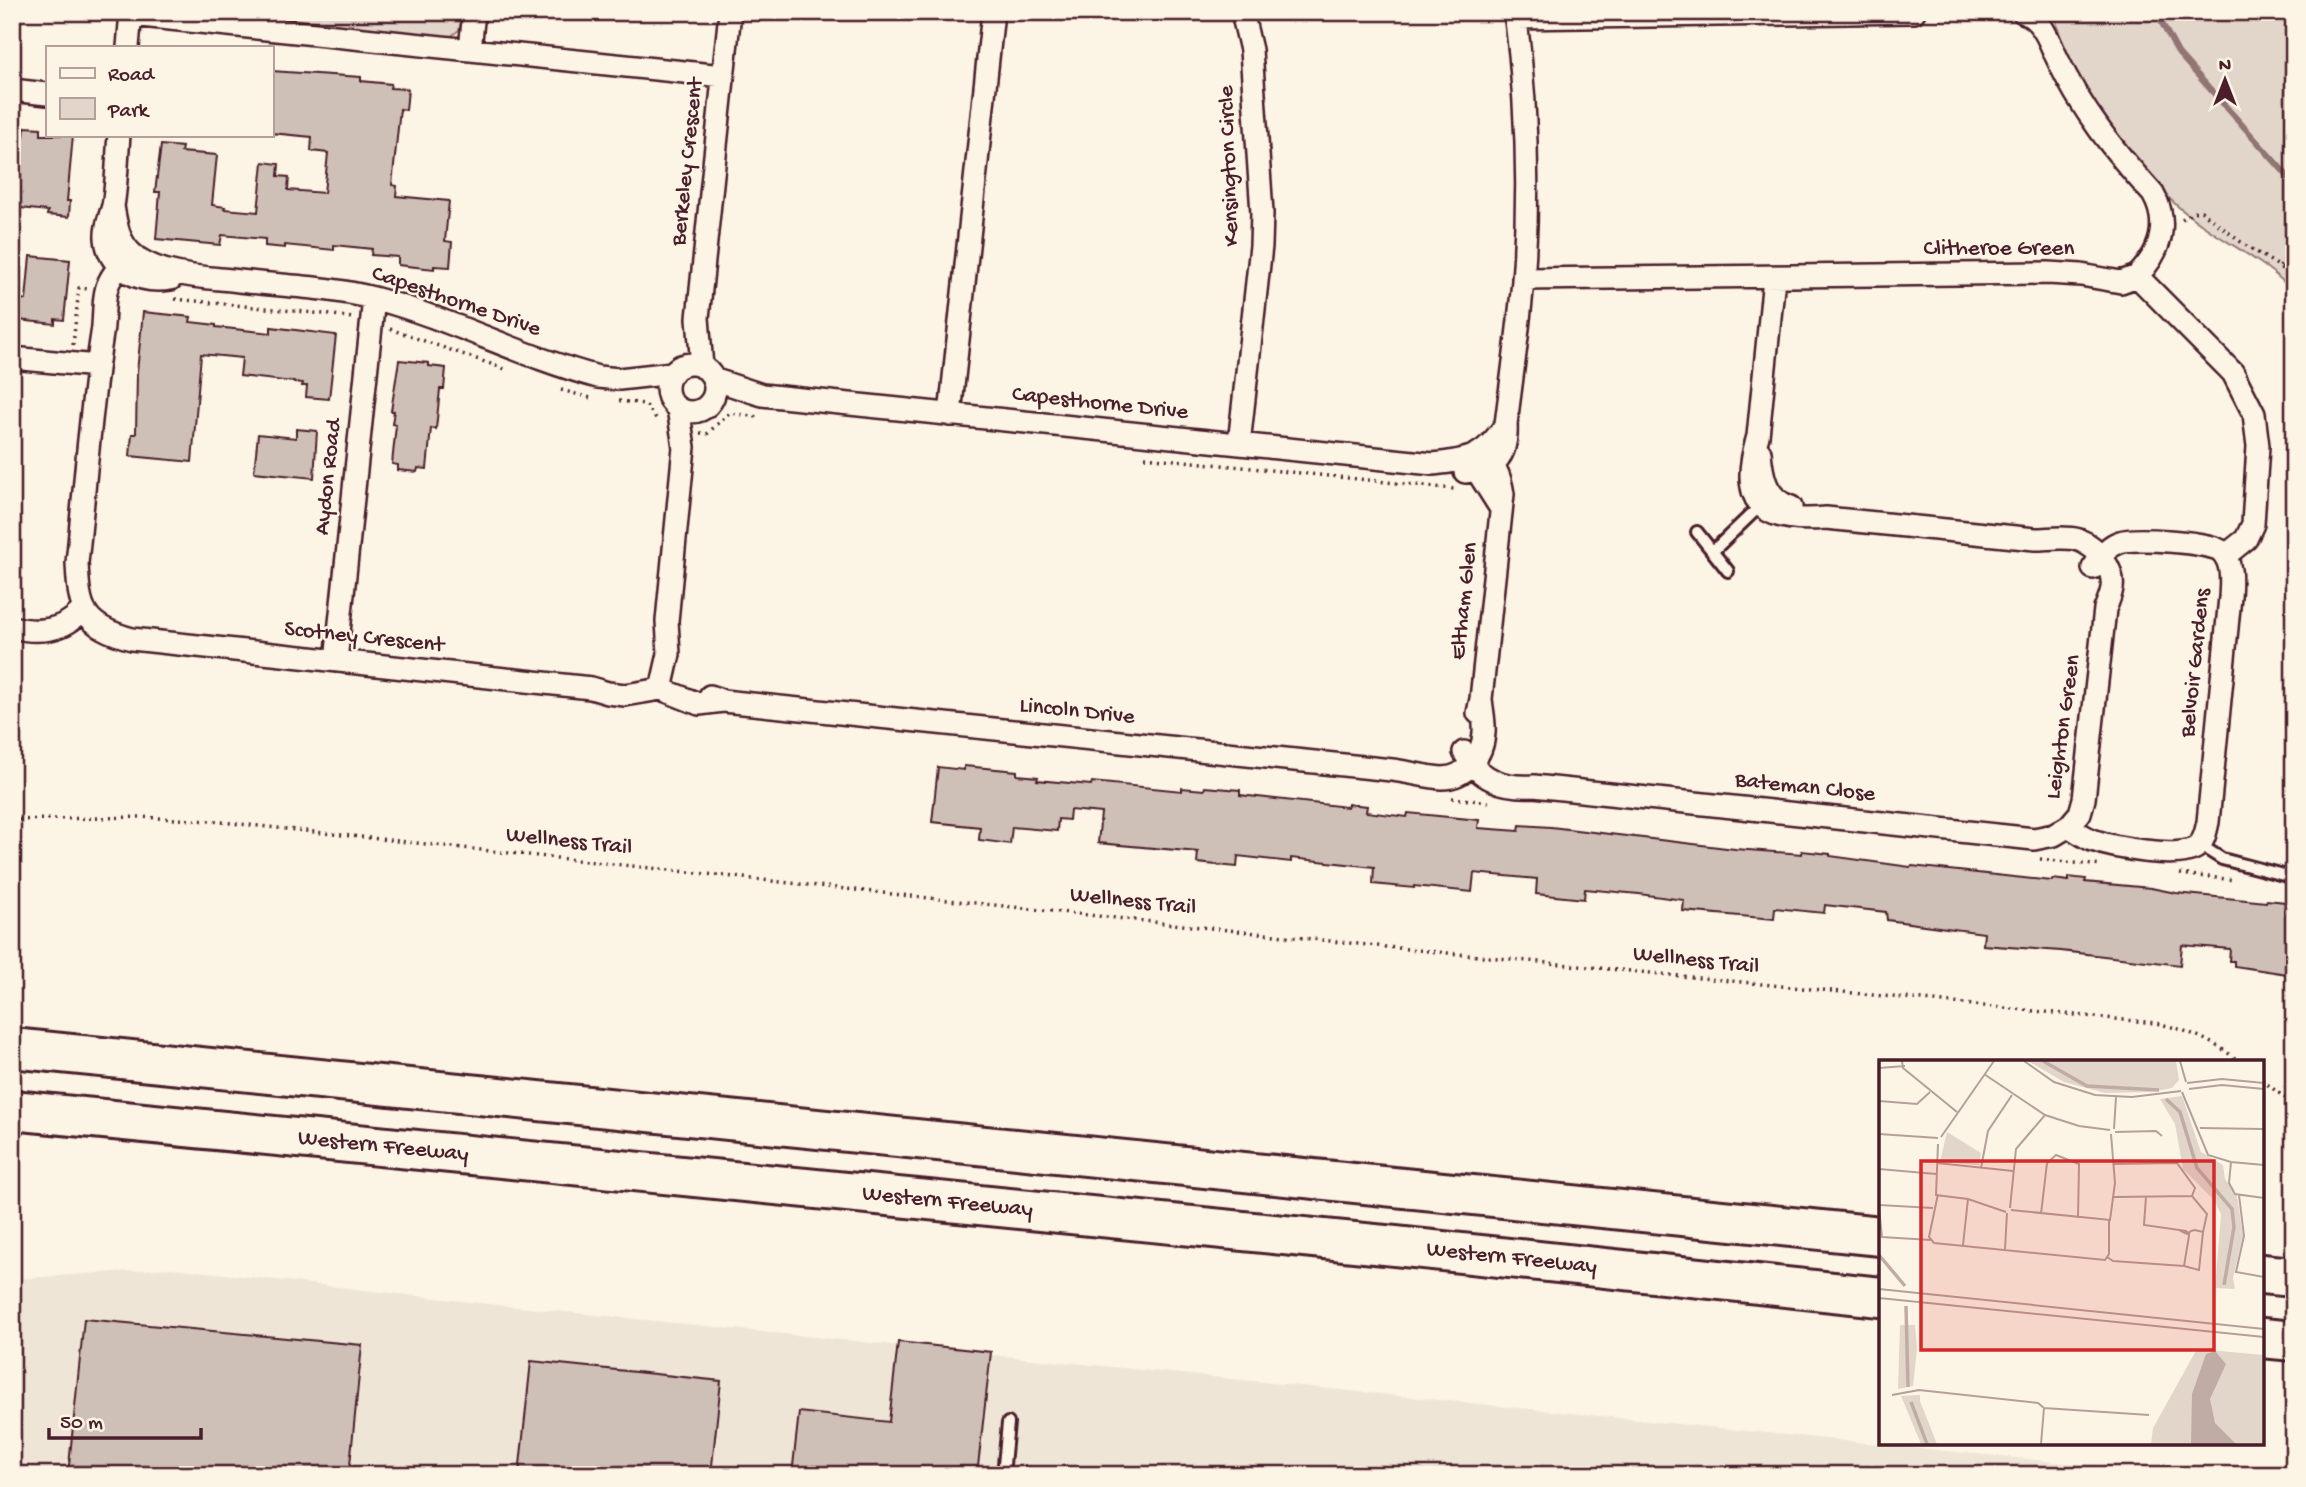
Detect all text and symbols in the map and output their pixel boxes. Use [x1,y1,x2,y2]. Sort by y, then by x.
legend [46,46,273,136]
north arrow [2190,46,2260,116]
text: N [2219,55,2231,78]
text: Road [108,64,156,89]
street label: Berkeley Crescent [666,75,710,248]
street label: Kensington Circle [1214,84,1246,247]
text: Park [107,100,151,125]
street label: Clitheroe Green [1924,236,2074,263]
street label: Capesthorne Drive [368,260,545,344]
street label: Capesthorne Drive [1011,381,1191,427]
street label: Aydon Road [309,416,349,537]
street label: Eltham Glen [1445,541,1485,661]
street label: Belvoir Gardens [2175,587,2217,740]
street label: Scotney Crescent [283,616,447,660]
street label: Leighton Green [2040,653,2088,801]
street label: Lincoln Drive [1018,693,1137,732]
street label: Bateman Close [1732,767,1878,809]
street label: Wellness Trail [505,822,633,862]
street label: Wellness Trail [1069,882,1197,922]
street label: Wellness Trail [1632,941,1760,981]
inset map [1879,1060,2264,1445]
street label: Western Freeway [297,1125,470,1168]
street label: Western Freeway [861,1180,1034,1224]
street label: Western Freeway [1425,1236,1598,1281]
scale bar [49,1396,201,1440]
text: 50 m [60,1412,103,1437]

